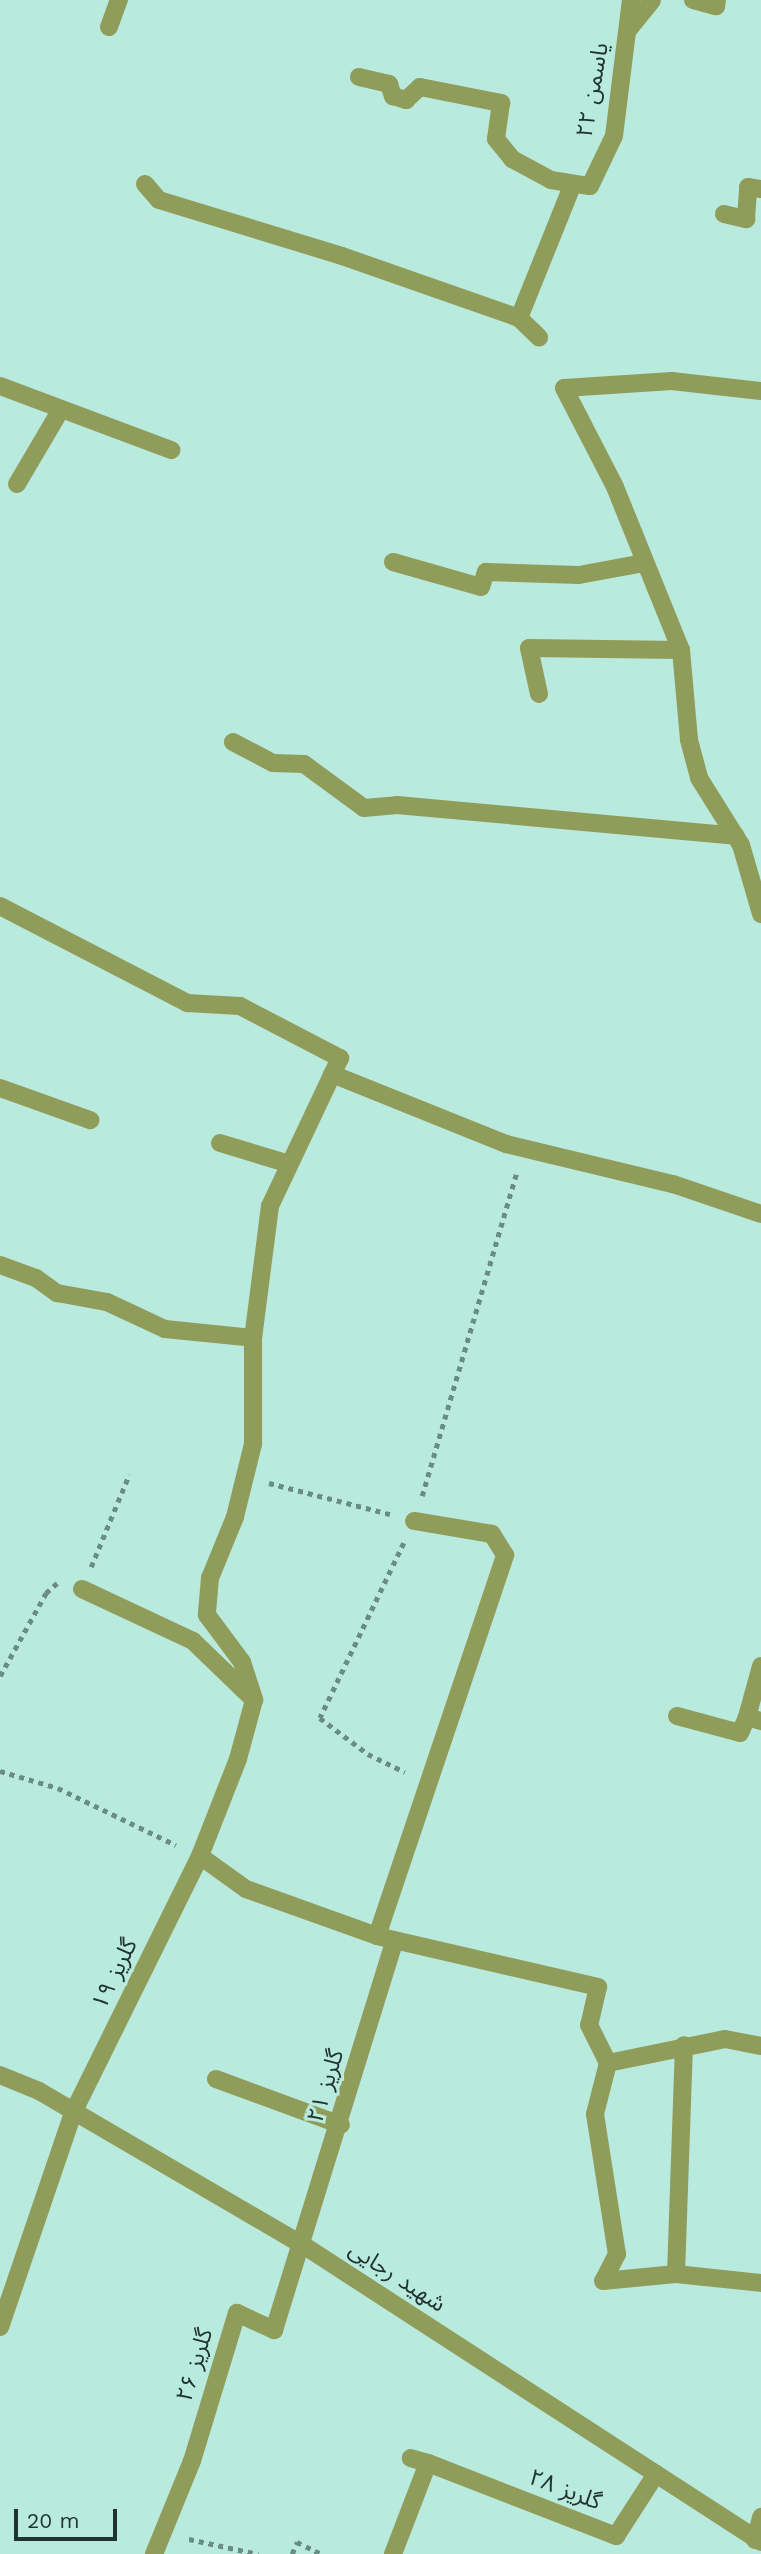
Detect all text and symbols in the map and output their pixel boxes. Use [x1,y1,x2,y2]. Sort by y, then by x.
street label: یاسمن ۲۲ [571,40,615,140]
street label: گلریز ۱۹ [86,1934,144,2014]
street label: گلریز ۲۱ [302,2046,350,2126]
street label: شهید رجایی [343,2235,451,2319]
street label: گلریز ۲۶ [171,2325,219,2405]
street label: گلریز ۲۸ [525,2464,605,2516]
scale bar [18,2494,121,2538]
text: 20 m [27,2508,79,2533]

